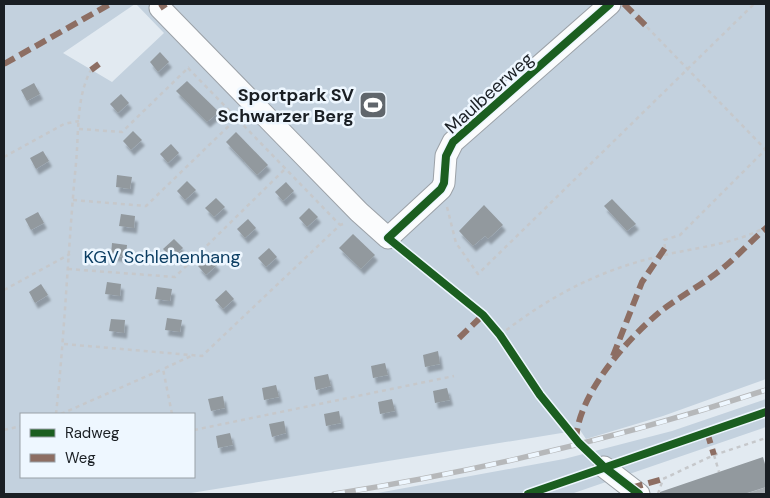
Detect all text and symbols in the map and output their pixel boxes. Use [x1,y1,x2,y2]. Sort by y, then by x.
street label: Maulbeerweg [440,47,538,139]
place label: Sportpark SV Schwarzer Berg [217,83,354,128]
sports icon: Sportpark SV Schwarzer Berg [358,90,388,120]
park label: KGV Schlehenhang [84,245,241,269]
legend [20,413,195,478]
text: Radweg [65,423,119,443]
text: Weg [65,448,96,468]

